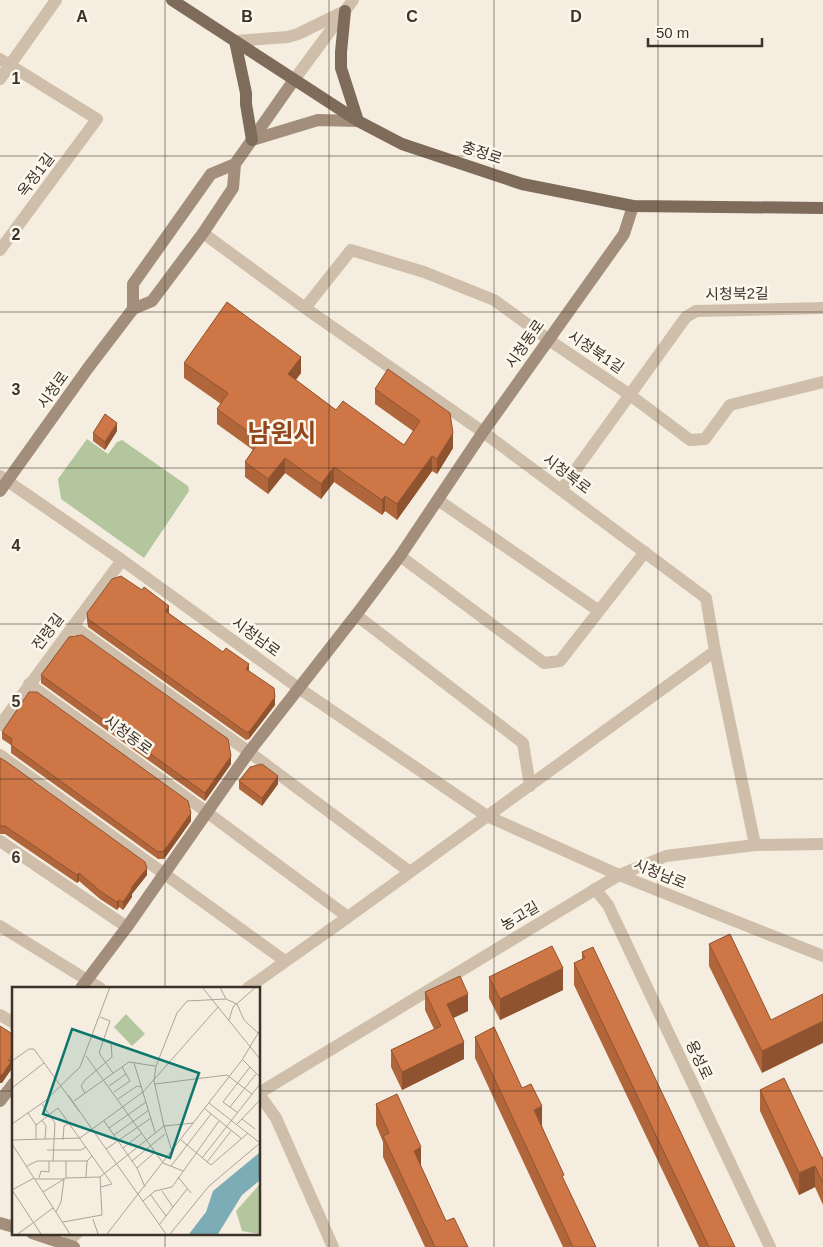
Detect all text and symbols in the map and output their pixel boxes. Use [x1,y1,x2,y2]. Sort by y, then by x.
text: A [76,8,88,25]
text: B [241,8,253,25]
text: C [406,8,418,25]
text: D [570,8,582,25]
scale bar [648,15,762,47]
text: 50 m [656,24,689,41]
text: 1 [12,70,21,87]
street label: 충정로 [460,138,504,167]
street label: 옥정1길 [14,150,57,200]
text: 2 [12,226,21,243]
street label: 시청북2길 [705,284,769,303]
street label: 시청동로 [502,316,547,371]
street label: 시청북1길 [565,327,627,376]
street label: 시청로 [34,368,72,411]
text: 3 [12,381,21,398]
district label: 남원시 [247,419,317,447]
street label: 시청북로 [540,450,594,497]
text: 4 [12,537,21,554]
street label: 전령길 [28,610,67,653]
street label: 시청남로 [229,613,284,660]
text: 5 [12,693,21,710]
street label: 시청동로 [101,711,156,758]
text: 6 [12,849,21,866]
street label: 시청남로 [631,855,689,892]
street label: 농고길 [498,898,542,934]
inset map [12,987,260,1234]
street label: 용성로 [683,1037,716,1082]

